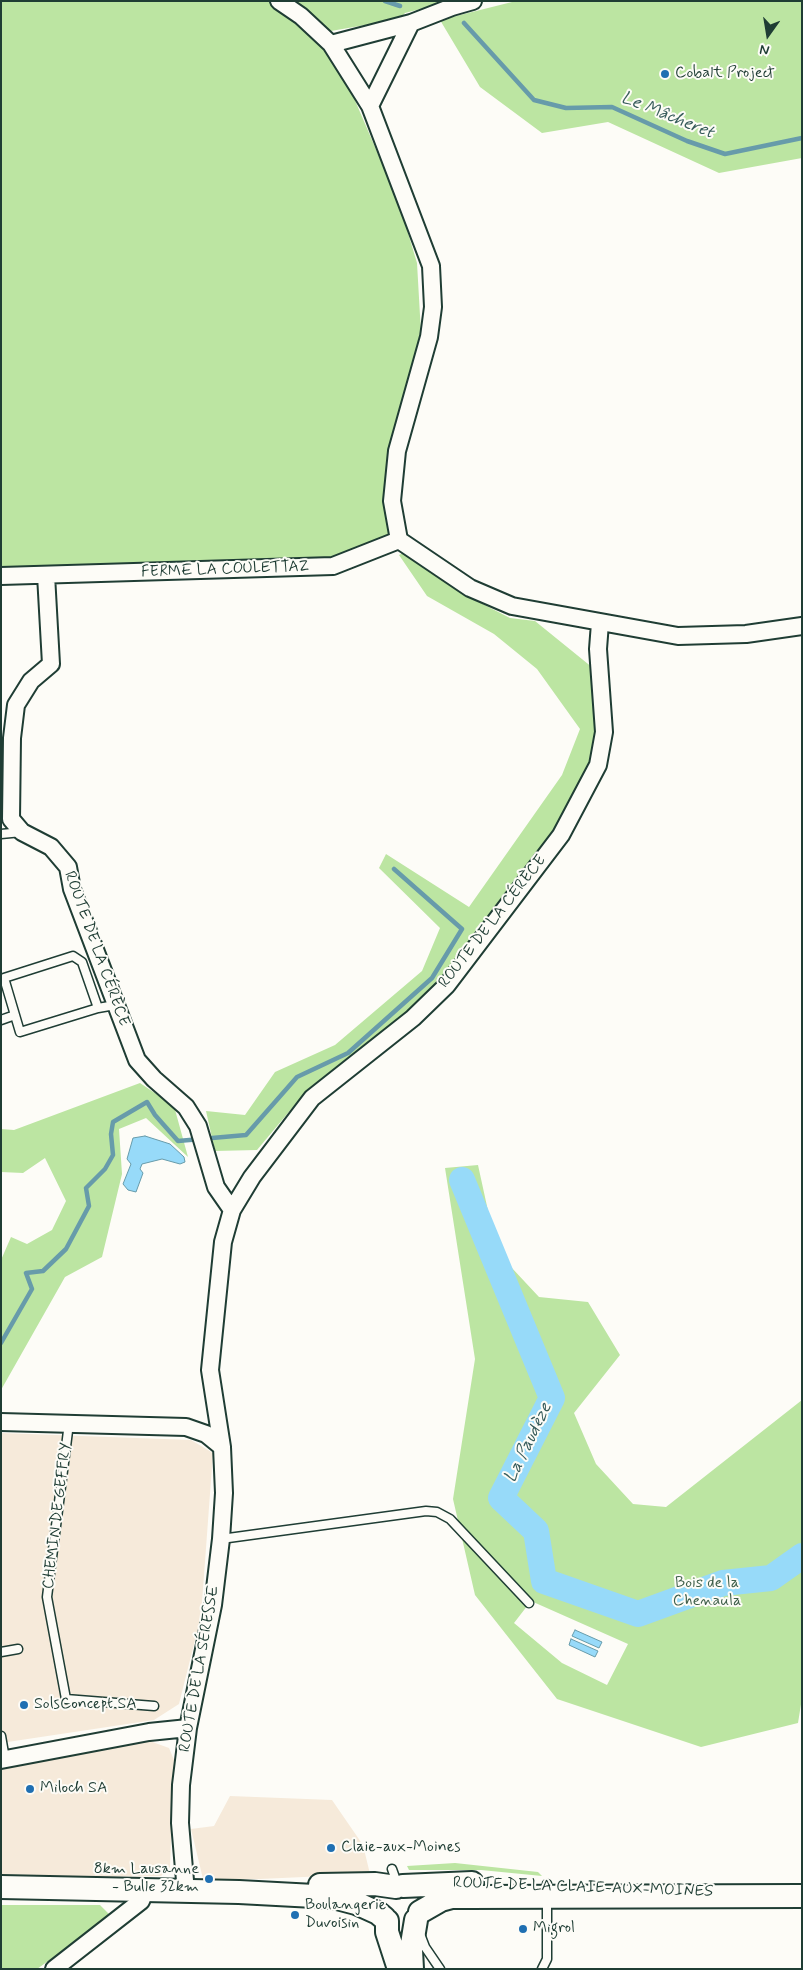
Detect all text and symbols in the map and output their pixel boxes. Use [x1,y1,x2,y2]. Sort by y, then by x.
north arrow [743,10,793,60]
text: N [758,40,771,59]
place label: Cobalt Project [675,64,775,84]
marker: Cobalt Project [659,68,671,80]
water label: Le Mâcheret [618,88,716,144]
street label: FERME LA COULETTAZ [141,557,309,583]
street label: ROUTE DE LA CÉRÈCE [435,852,551,992]
street label: ROUTE DE LA CÉRÈCE [59,869,133,1029]
water label: La Paudèze [501,1400,557,1486]
street label: CHEMIN DE GEFFRY [39,1442,77,1590]
park label: Bois de la Chenaula [673,1574,741,1612]
street label: ROUTE DE LA SÉRESSE [176,1584,224,1754]
place label: SolsConcept SA [34,1695,137,1715]
marker: SolsConcept SA [18,1699,30,1711]
place label: Miloch SA [40,1779,107,1799]
marker: Miloch SA [24,1783,36,1795]
place label: Claie-aux-Moines [341,1838,460,1858]
marker: Claie-aux-Moines [325,1842,337,1854]
place label: 8km Lausanne - Bulle 32km [94,1860,199,1898]
marker: 8km Lausanne - Bulle 32km [203,1873,215,1885]
street label: ROUTE DE LA CLAIE-AUX-MOINES [453,1874,713,1902]
place label: Boulangerie Duvoisin [305,1896,386,1934]
marker: Boulangerie Duvoisin [289,1909,301,1921]
place label: Migrol [533,1919,575,1939]
marker: Migrol [517,1923,529,1935]

